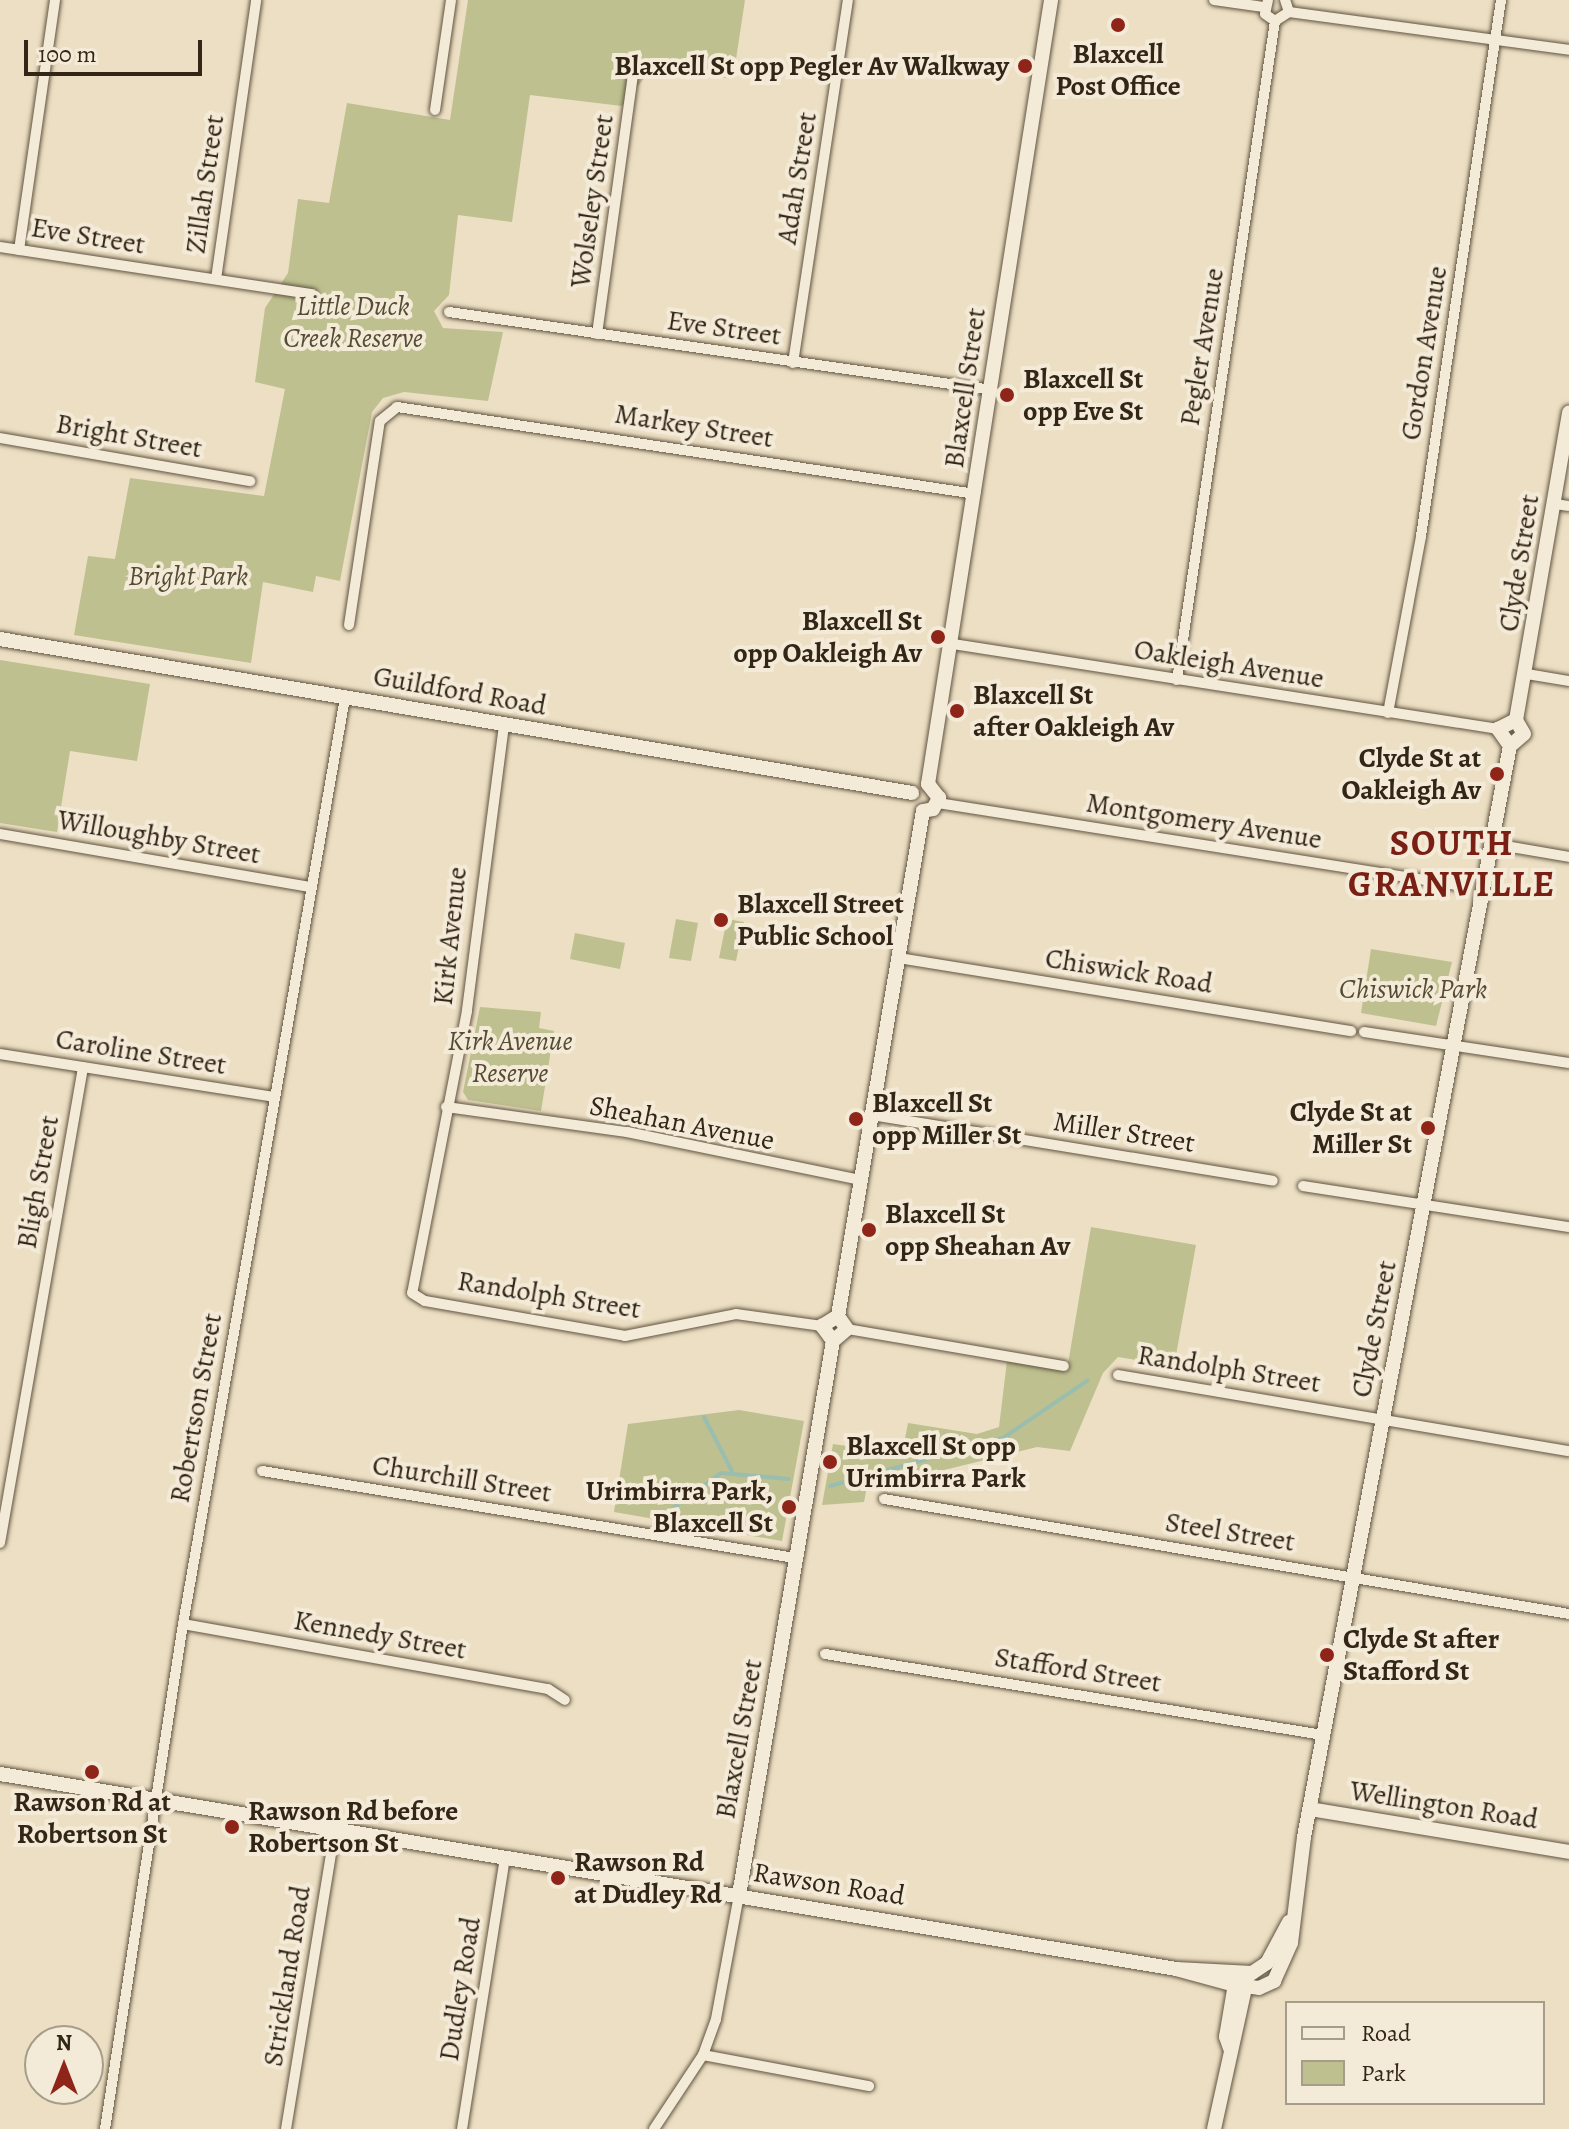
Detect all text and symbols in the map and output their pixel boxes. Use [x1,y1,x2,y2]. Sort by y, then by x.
marker: Blaxcell Post Office [1109,16,1127,34]
scale bar [28,24,206,74]
place label: Blaxcell Post Office [1055,37,1181,103]
text: 100 m [38,38,97,70]
place label: Blaxcell St opp Pegler Av Walkway [614,49,1009,83]
marker: Blaxcell St opp Pegler Av Walkway [1016,57,1034,75]
street label: Adah Street [770,110,824,246]
street label: Zillah Street [179,112,231,256]
street label: Wolseley Street [563,112,621,290]
street label: Eve Street [29,210,147,262]
street label: Gordon Avenue [1394,264,1454,442]
street label: Pegler Avenue [1173,266,1231,428]
park label: Little Duck Creek Reserve [283,289,423,355]
street label: Eve Street [665,303,783,353]
street label: Blaxcell Street [937,306,993,470]
place label: Blaxcell St opp Eve St [1023,362,1143,428]
marker: Blaxcell St opp Eve St [998,386,1016,404]
street label: Markey Street [612,397,776,455]
street label: Bright Street [53,407,205,465]
street label: Clyde Street [1492,492,1546,634]
park label: Bright Park [128,559,248,593]
place label: Blaxcell St opp Oakleigh Av [733,604,922,670]
marker: Blaxcell St opp Oakleigh Av [929,628,947,646]
street label: Oakleigh Avenue [1132,632,1326,696]
street label: Guildford Road [371,659,549,723]
place label: Blaxcell St after Oakleigh Av [973,678,1174,744]
marker: Blaxcell St after Oakleigh Av [948,702,966,720]
place label: Clyde St at Oakleigh Av [1342,741,1481,807]
marker: Clyde St at Oakleigh Av [1488,765,1506,783]
street label: Montgomery Avenue [1084,786,1324,856]
street label: Willoughby Street [55,803,263,871]
district label: SOUTH GRANVILLE [1348,820,1556,905]
street label: Kirk Avenue [426,865,474,1007]
place label: Blaxcell Street Public School [737,887,904,953]
marker: Blaxcell Street Public School [712,911,730,929]
street label: Chiswick Road [1043,941,1215,1001]
park label: Chiswick Park [1339,972,1487,1006]
street label: Caroline Street [53,1022,229,1082]
park label: Kirk Avenue Reserve [447,1024,573,1090]
place label: Blaxcell St opp Miller St [872,1086,1021,1152]
street label: Sheahan Avenue [587,1089,777,1157]
place label: Clyde St at Miller St [1290,1095,1412,1161]
street label: Miller Street [1051,1104,1197,1160]
marker: Blaxcell St opp Miller St [847,1110,865,1128]
street label: Bligh Street [10,1113,66,1251]
marker: Clyde St at Miller St [1419,1119,1437,1137]
place label: Blaxcell St opp Sheahan Av [885,1197,1070,1263]
marker: Blaxcell St opp Sheahan Av [860,1221,878,1239]
street label: Clyde Street [1344,1258,1404,1400]
street label: Randolph Street [455,1264,643,1326]
street label: Robertson Street [163,1311,229,1505]
street label: Randolph Street [1135,1338,1323,1400]
place label: Blaxcell St opp Urimbirra Park [846,1429,1026,1495]
street label: Churchill Street [370,1448,554,1510]
marker: Blaxcell St opp Urimbirra Park [821,1453,839,1471]
place label: Urimbirra Park, Blaxcell St [586,1474,773,1540]
marker: Urimbirra Park, Blaxcell St [780,1498,798,1516]
street label: Steel Street [1163,1505,1297,1559]
street label: Kennedy Street [291,1603,469,1667]
place label: Clyde St after Stafford St [1343,1622,1499,1688]
street label: Stafford Street [992,1640,1164,1700]
marker: Clyde St after Stafford St [1318,1646,1336,1664]
street label: Blaxcell Street [708,1657,770,1821]
marker: Rawson Rd at Robertson St [83,1763,101,1781]
street label: Wellington Road [1348,1774,1540,1836]
place label: Rawson Rd at Robertson St [13,1785,171,1851]
place label: Rawson Rd before Robertson St [248,1794,458,1860]
marker: Rawson Rd before Robertson St [223,1818,241,1836]
place label: Rawson Rd at Dudley Rd [574,1845,722,1911]
street label: Rawson Road [751,1855,907,1913]
marker: Rawson Rd at Dudley Rd [549,1869,567,1887]
street label: Strickland Road [256,1883,318,2069]
street label: Dudley Road [432,1914,488,2064]
legend [1285,2001,1545,2105]
text: Road [1361,2017,1411,2049]
north arrow [24,2025,104,2105]
text: N [56,2028,72,2058]
text: Park [1361,2057,1406,2089]

